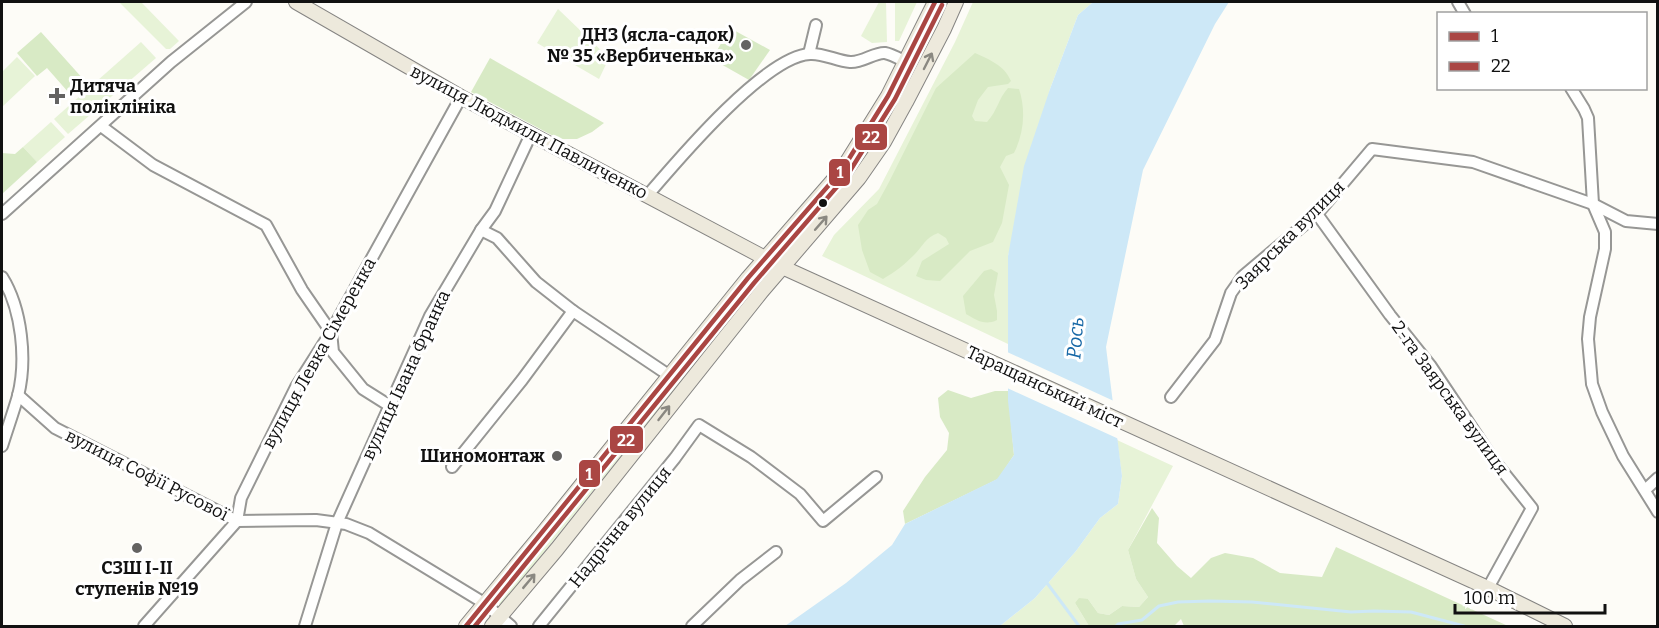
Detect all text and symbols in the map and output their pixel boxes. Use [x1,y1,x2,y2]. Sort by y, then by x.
legend [1437,12,1647,90]
place label: ДНЗ (ясла-садок) № 35 «Вербиченька» [547,24,734,67]
text: 1 [1491,25,1499,47]
marker: ДНЗ (ясла-садок) № 35 «Вербиченька» [739,38,753,52]
one-way arrow [922,53,934,70]
text: 22 [1491,55,1511,77]
street label: вулиця Людмили Павличенко [407,60,651,204]
place label: Дитяча поліклініка [70,75,176,118]
marker: Дитяча поліклініка [48,87,66,105]
line badge: 22 [854,123,888,151]
text: 22 [862,128,880,147]
line badge: 1 [828,158,851,187]
text: 1 [837,163,844,182]
street label: Заярська вулиця [1231,176,1349,294]
unlabelled marker [817,197,829,209]
one-way arrow [814,216,828,231]
street label: вулиця Левка Сімеренка [257,254,381,452]
street label: вулиця Івана Франка [357,286,455,463]
water label: Рось [1061,316,1089,360]
street label: 2-га Заярська вулиця [1387,317,1513,479]
street label: Таращанський міст [963,341,1127,433]
one-way arrow [658,405,671,421]
street label: вулиця Софії Русової [62,424,233,526]
line badge: 22 [609,425,644,454]
text: 22 [617,431,635,450]
place label: Шиномонтаж [420,445,545,467]
marker: Шиномонтаж [550,449,564,463]
line badge: 1 [578,459,601,488]
street label: Надрічна вулиця [564,462,676,592]
text: 1 [586,465,593,484]
marker: СЗШ I-II ступенів №19 [130,541,144,555]
place label: СЗШ I-II ступенів №19 [75,557,199,600]
one-way arrow [523,574,536,590]
scale bar [1455,577,1605,615]
text: 100 m [1464,587,1515,609]

